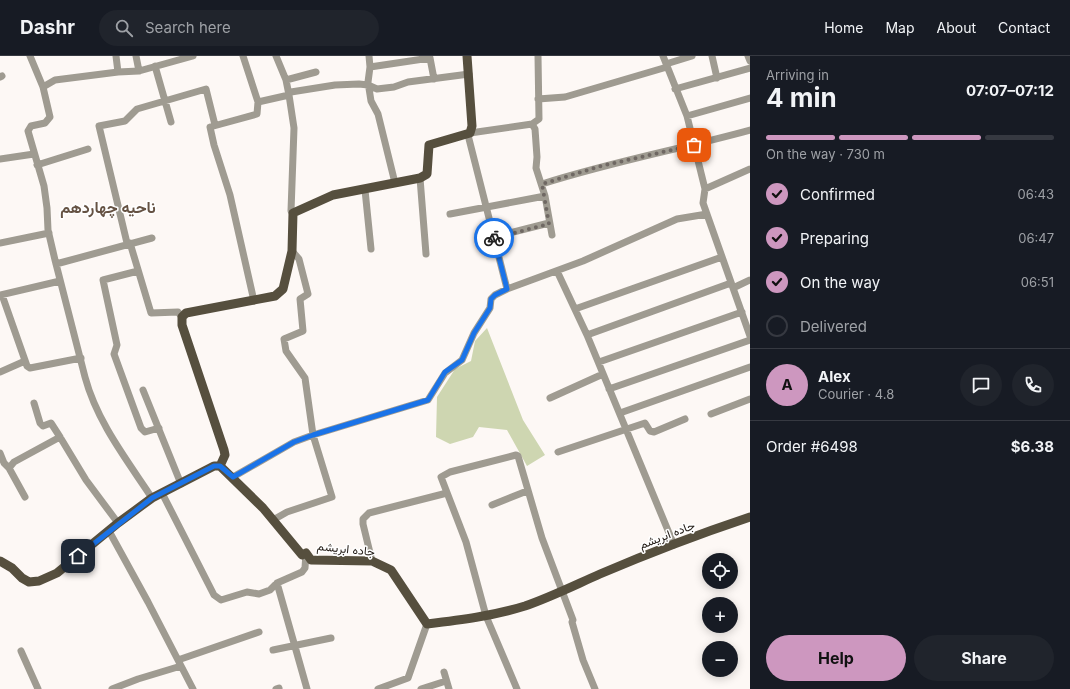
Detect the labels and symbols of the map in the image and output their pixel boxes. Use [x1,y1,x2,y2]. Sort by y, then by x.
pin [677,128,711,162]
district label: ناحیه چهاردهم [60,197,156,219]
courier [474,218,514,258]
street label: جاده ابریشم [637,517,697,553]
street label: جاده ابریشم [316,538,376,560]
pin [61,539,95,573]

